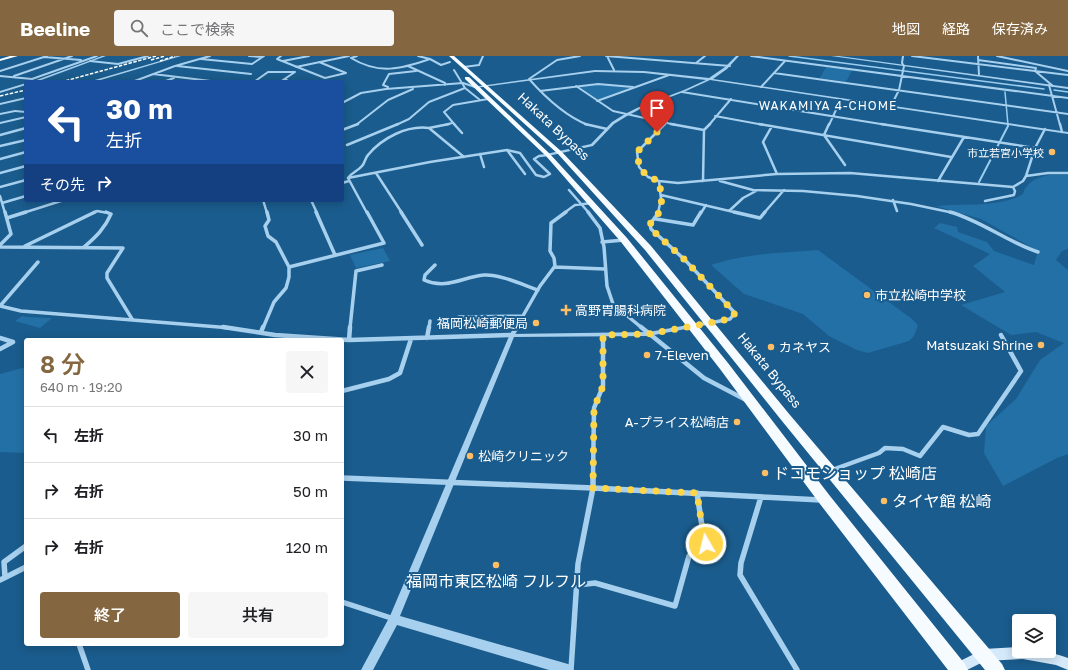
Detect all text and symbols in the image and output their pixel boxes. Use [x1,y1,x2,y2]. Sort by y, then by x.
search box [114,10,394,46]
text: Beeline [20,17,90,40]
icon: search [128,17,150,39]
text: ここで検索 [160,20,235,38]
text: 地図 [892,20,920,37]
text: 経路 [942,20,970,37]
text: 保存済み [992,20,1048,37]
street label: Hakata Bypass [515,89,593,163]
pin [640,91,674,132]
text: 30 m [106,92,173,125]
icon: left [40,96,92,148]
icon: arrive [646,97,668,119]
district label: WAKAMIYA 4-CHOME [759,98,897,113]
text: 左折 [106,129,142,151]
place label: 市立若宮小学校 [967,146,1044,159]
marker: 市立若宮小学校 [1047,147,1057,157]
icon: right [93,172,115,194]
text: その先 [40,175,85,193]
place label: 市立松崎中学校 [875,287,966,303]
marker: 市立松崎中学校 [862,290,872,300]
place label: 高野胃腸科病院 [575,302,666,318]
marker: 高野胃腸科病院 [560,304,572,316]
place label: 福岡松崎郵便局 [437,315,528,331]
marker: 福岡松崎郵便局 [531,318,541,328]
street label: Hakata Bypass [735,329,805,411]
place label: Matsuzaki Shrine [926,337,1033,353]
place label: カネヤス [779,339,831,355]
marker: Matsuzaki Shrine [1036,340,1046,350]
marker: カネヤス [766,342,776,352]
place label: 7-Eleven [655,347,709,363]
text: 8 分 [40,349,85,378]
marker: 7-Eleven [642,350,652,360]
button: close [286,351,328,393]
text: 640 m · 19:20 [40,379,123,395]
place label: A-プライス松崎店 [625,414,729,430]
marker: A-プライス松崎店 [732,417,742,427]
icon: left [40,424,62,446]
text: 左折 [74,426,104,444]
text: 30 m [293,426,328,444]
place label: 松崎クリニック [478,448,569,464]
marker: 松崎クリニック [465,451,475,461]
place label: ドコモショップ 松崎店 [773,463,937,483]
marker: ドコモショップ 松崎店 [760,468,770,478]
icon: right [40,480,62,502]
text: 右折 [74,482,104,500]
text: 50 m [293,482,328,500]
place label: タイヤ館 松崎 [892,491,992,511]
marker: タイヤ館 松崎 [879,496,889,506]
position arrow [685,523,727,565]
icon: right [40,536,62,558]
text: 右折 [74,538,104,556]
text: 120 m [286,538,328,556]
marker: 福岡市東区松崎 フルフル [491,560,501,570]
place label: 福岡市東区松崎 フルフル [406,571,586,591]
button: 終了 [40,592,180,638]
button: 共有 [188,592,328,638]
map controls [1012,614,1056,658]
button: layers [1012,614,1056,658]

